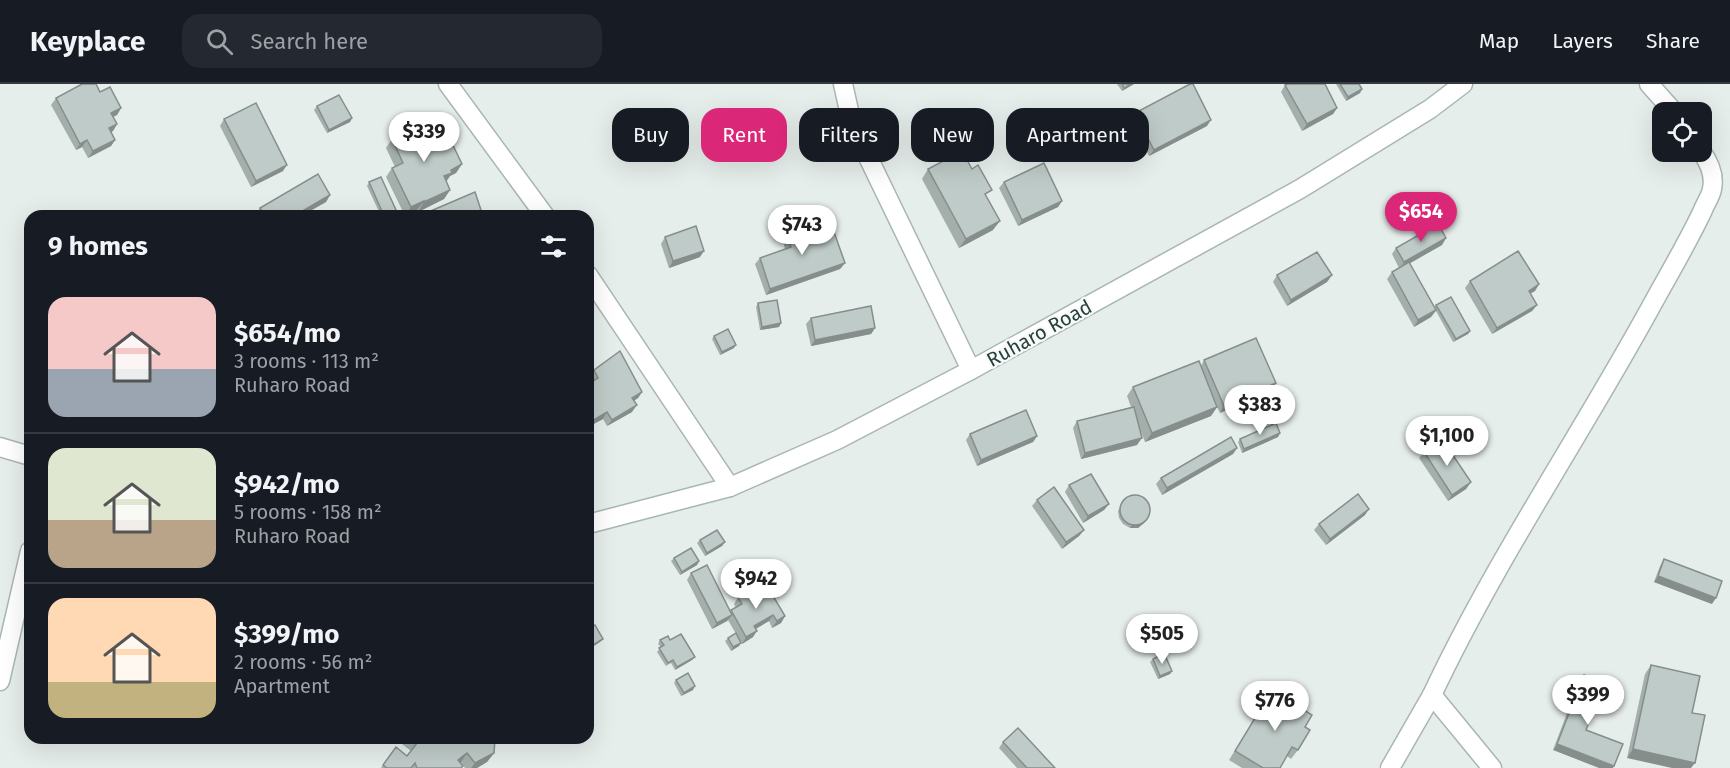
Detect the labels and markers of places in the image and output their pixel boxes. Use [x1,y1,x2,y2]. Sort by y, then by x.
pin: $339 [388,112,460,163]
pin: $654 [1385,192,1457,243]
pin: $743 [766,205,838,256]
pin: $383 [1224,385,1296,436]
pin: $1,100 [1398,416,1496,467]
pin: $942 [720,559,792,610]
pin: $505 [1126,614,1198,665]
pin: $399 [1552,675,1624,726]
pin: $776 [1239,681,1311,732]

